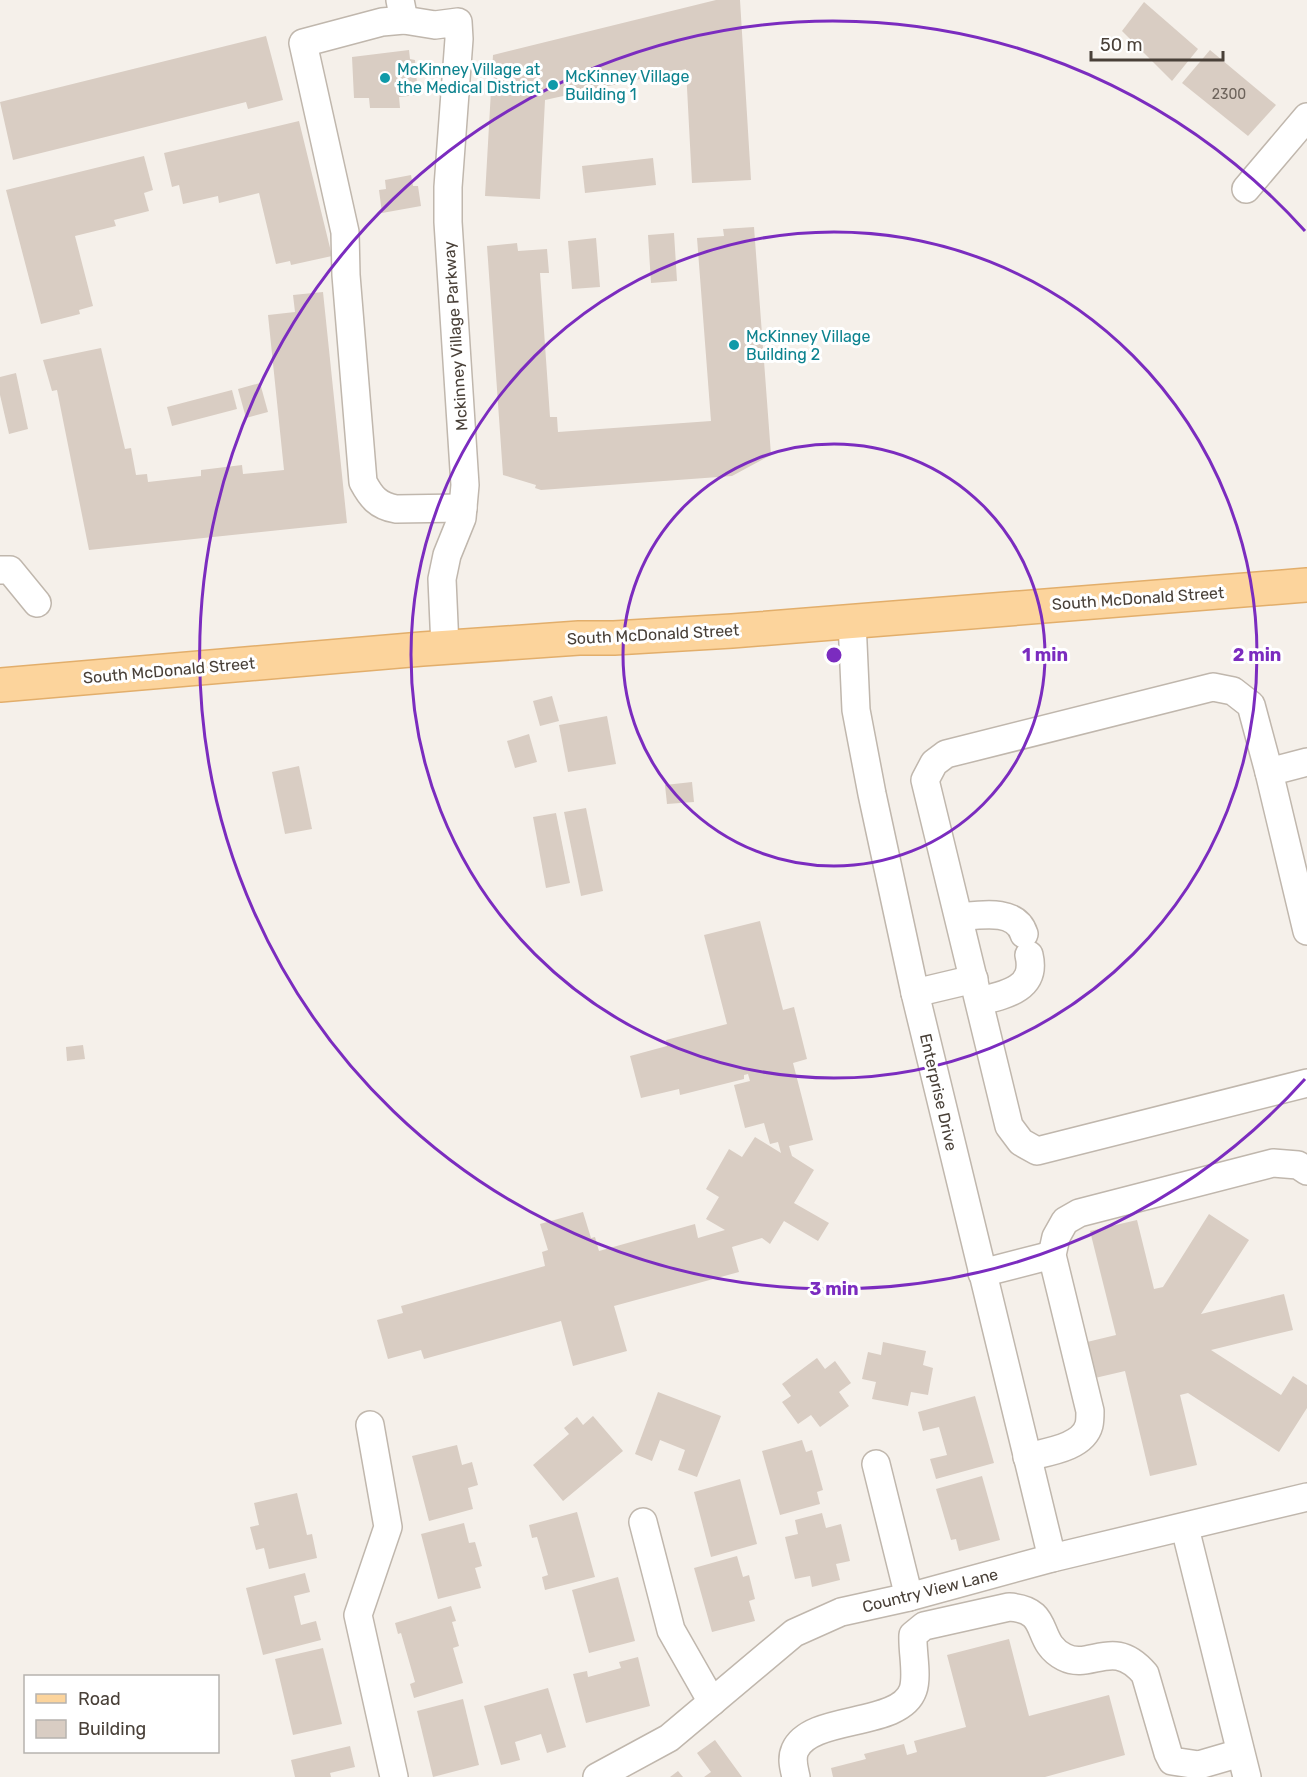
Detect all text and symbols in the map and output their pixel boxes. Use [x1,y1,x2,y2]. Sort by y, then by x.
scale bar [1091,24,1223,62]
text: 50 m [1100,34,1143,56]
place label: McKinney Village at the Medical District [397,60,541,97]
place label: McKinney Village Building 1 [565,67,689,104]
marker: McKinney Village at the Medical District [378,71,392,85]
marker: McKinney Village Building 1 [546,78,560,92]
house number: 2300 [1212,86,1246,103]
street label: Mckinney Village Parkway [439,240,472,432]
place label: McKinney Village Building 2 [746,327,870,364]
marker: McKinney Village Building 2 [727,338,741,352]
street label: South McDonald Street [1051,583,1225,614]
street label: South McDonald Street [566,620,740,649]
text: 1 min [1022,644,1068,666]
text: 2 min [1233,644,1281,666]
centre of rings [824,645,844,665]
street label: South McDonald Street [82,654,256,687]
street label: Enterprise Drive [916,1032,961,1153]
text: 3 min [810,1278,858,1300]
street label: Country View Lane [860,1564,1000,1617]
legend [24,1675,219,1753]
text: Road [78,1688,121,1710]
text: Building [78,1718,146,1740]

